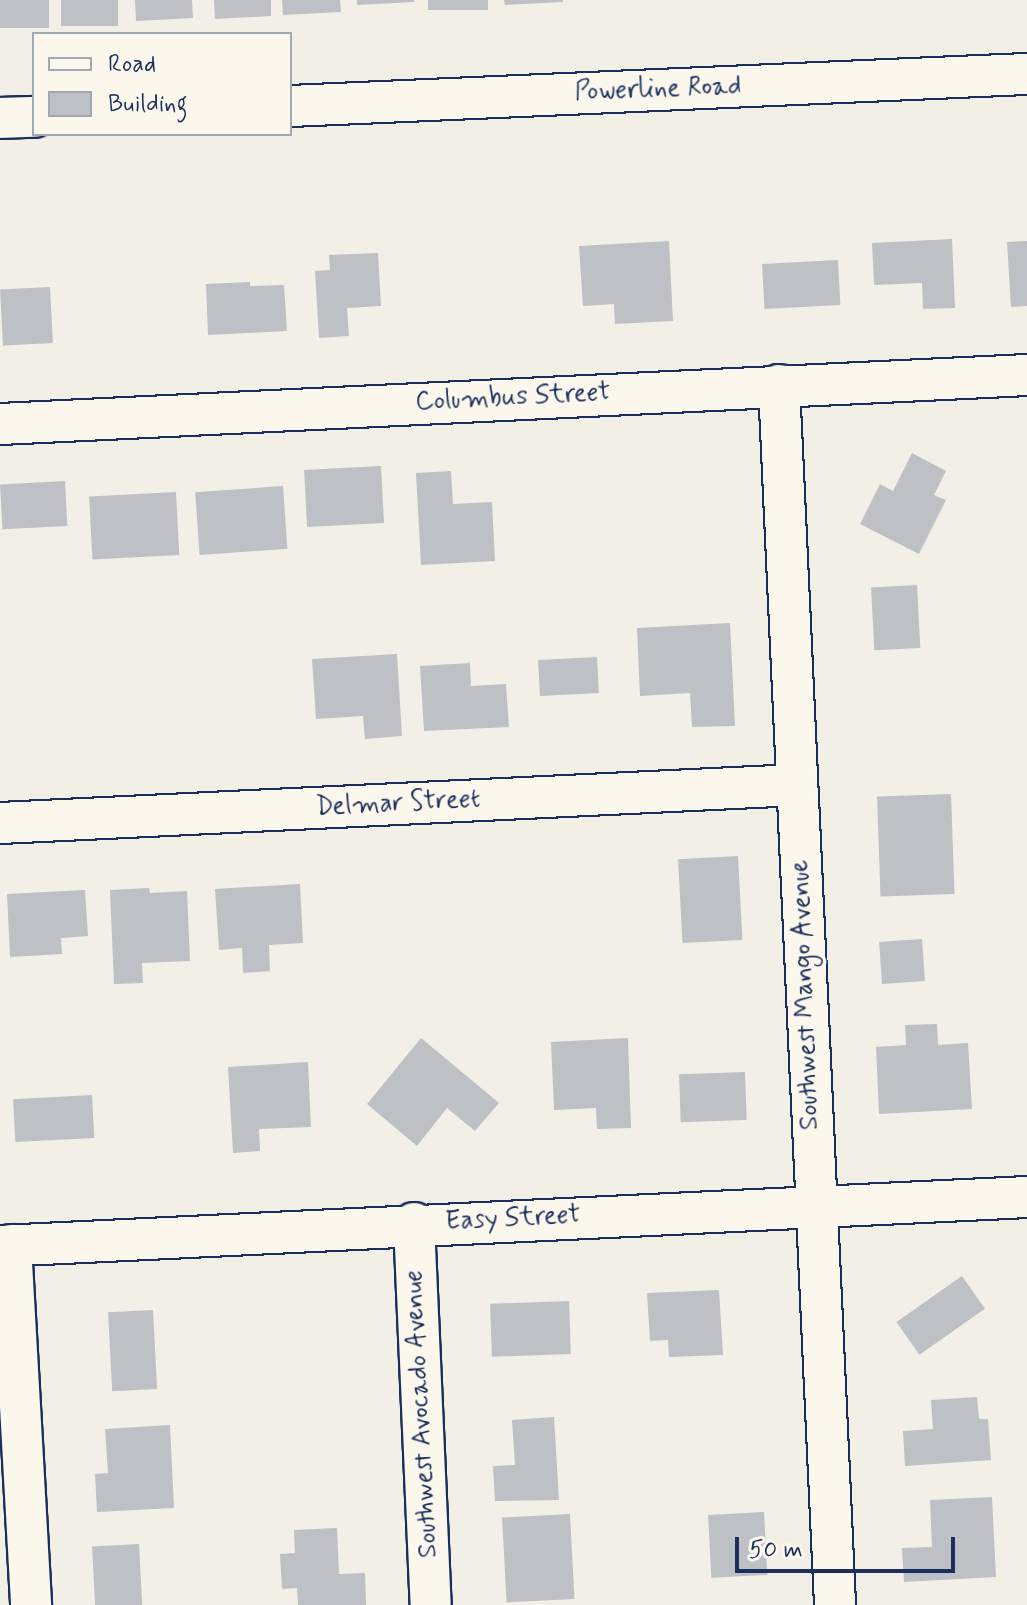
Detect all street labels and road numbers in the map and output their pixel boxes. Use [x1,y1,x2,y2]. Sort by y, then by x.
street label: Powerline Road [575,72,741,108]
street label: Columbus Street [415,377,611,419]
street label: Delmar Street [313,784,483,824]
street label: Southwest Mango Avenue [786,857,826,1133]
street label: Easy Street [445,1200,581,1238]
street label: Southwest Avocado Avenue [399,1268,445,1560]

